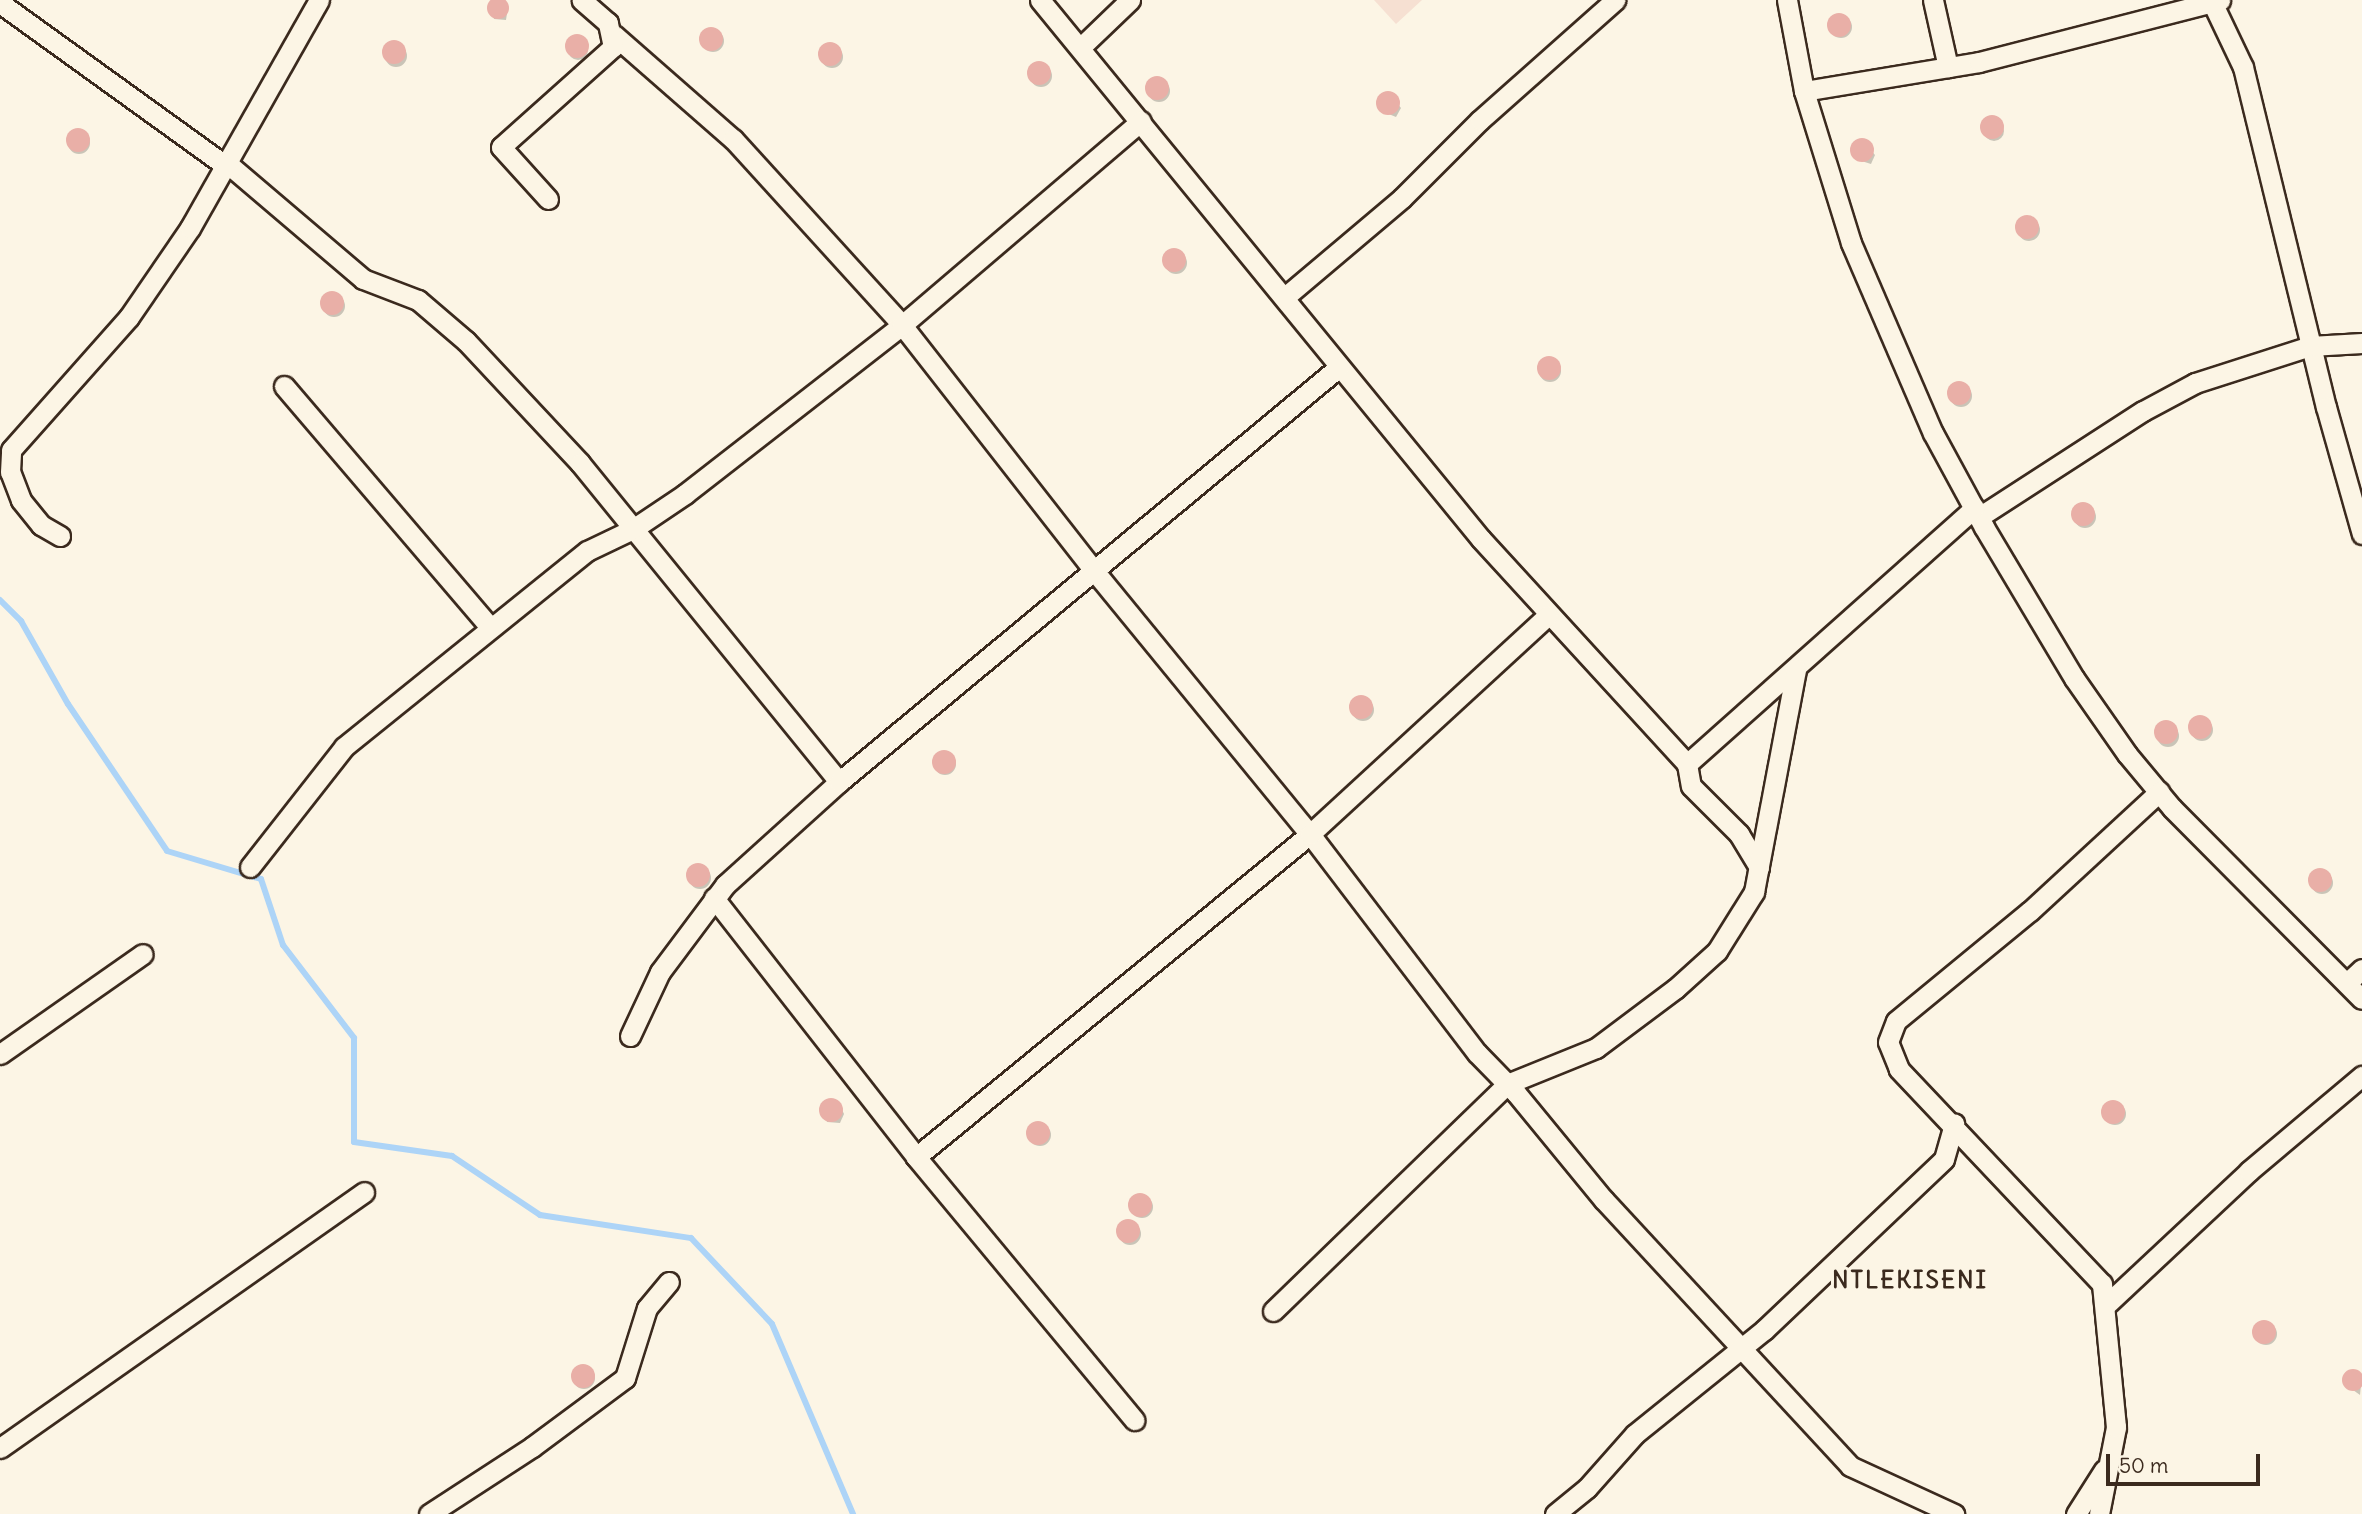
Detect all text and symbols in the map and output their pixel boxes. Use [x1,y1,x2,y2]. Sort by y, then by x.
district label: NTLEKISENI [1833,1266,1987,1294]
scale bar [2110,1440,2264,1484]
text: 50 m [2119,1452,2168,1479]

